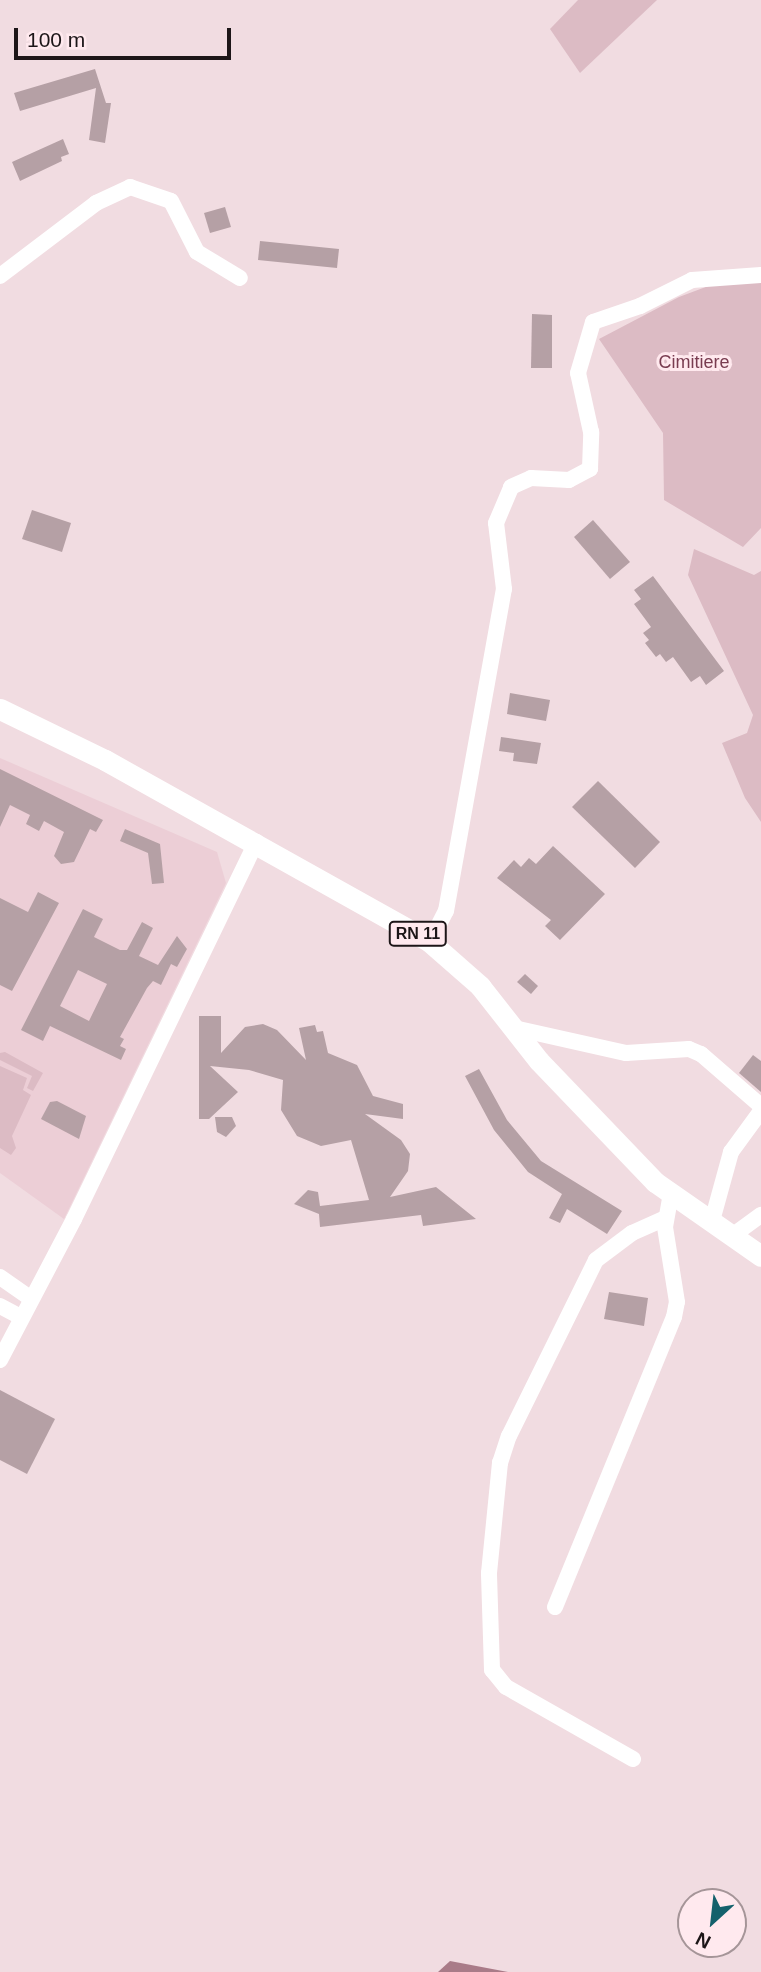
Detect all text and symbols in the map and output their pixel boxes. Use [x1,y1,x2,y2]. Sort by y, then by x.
scale bar [18,14,234,58]
text: 100 m [27,28,85,51]
park label: Cimitiere [658,351,730,373]
road number: RN 11 [388,922,448,946]
north arrow [677,1888,747,1958]
text: N [692,1928,714,1953]

